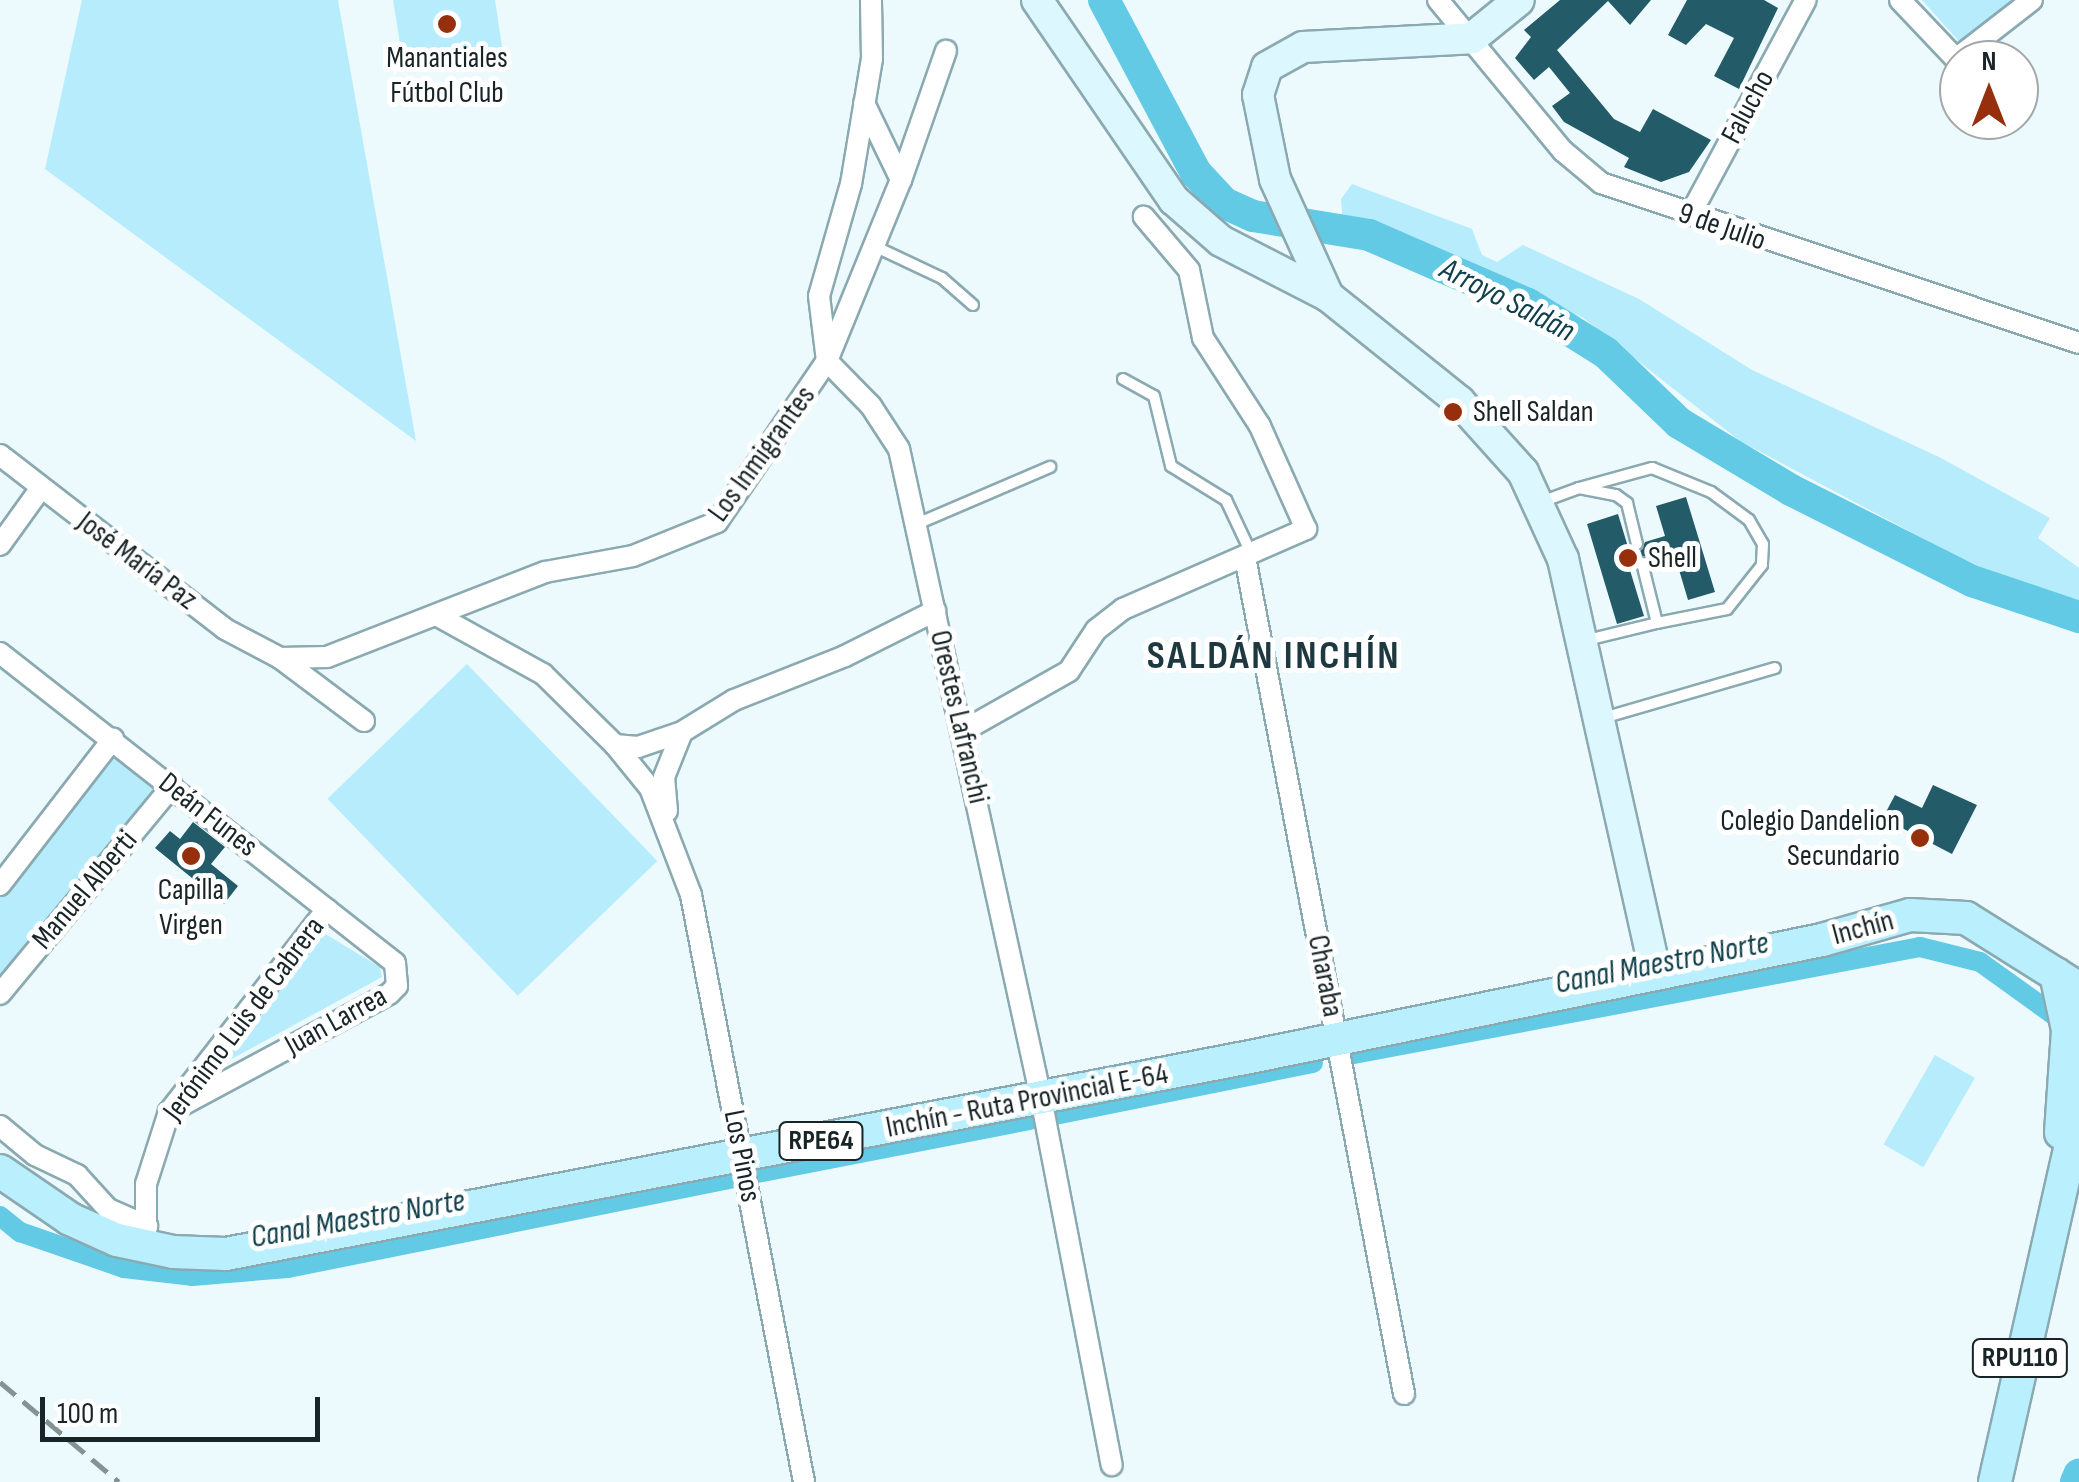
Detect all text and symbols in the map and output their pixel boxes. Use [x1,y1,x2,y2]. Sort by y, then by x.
marker: Manantiales Fútbol Club [436,13,458,35]
place label: Manantiales Fútbol Club [386,40,508,110]
north arrow [1939,40,2039,140]
text: N [1982,45,1996,78]
street label: Falucho [1714,64,1782,150]
street label: 9 de Julio [1673,195,1771,259]
water label: Arroyo Saldán [1433,251,1581,351]
street label: Los Inmigrantes [701,379,823,529]
place label: Shell Saldan [1473,394,1594,430]
marker: Shell Saldan [1442,401,1464,423]
street label: José María Paz [70,504,204,618]
place label: Shell [1648,540,1697,576]
marker: Shell [1617,547,1639,569]
street label: Orestes Lafranchi [922,627,996,807]
district label: SALDÁN INCHÍN [1147,632,1401,680]
street label: Deán Funes [151,765,265,865]
place label: Colegio Dandelion Secundario [1720,803,1900,874]
street label: Manuel Alberti [25,823,145,957]
marker: Colegio Dandelion Secundario [1909,827,1931,849]
marker: Capilla Virgen [180,845,202,867]
place label: Capilla Virgen [158,872,224,942]
street label: Inchín [1828,903,1898,953]
street label: Jerónimo Luis de Cabrera [156,910,332,1128]
water label: Canal Maestro Norte [1552,924,1772,1004]
street label: Charaba [1299,932,1351,1020]
street label: Juan Larrea [279,978,393,1064]
street label: Inchín - Ruta Provincial E-64 [883,1056,1171,1146]
street label: Los Pinos [715,1107,769,1205]
road number: RPE64 [776,1118,866,1164]
water label: Canal Maestro Norte [248,1182,468,1258]
road number: RPU110 [1970,1335,2070,1381]
scale bar [45,1377,325,1439]
text: 100 m [57,1396,118,1432]

